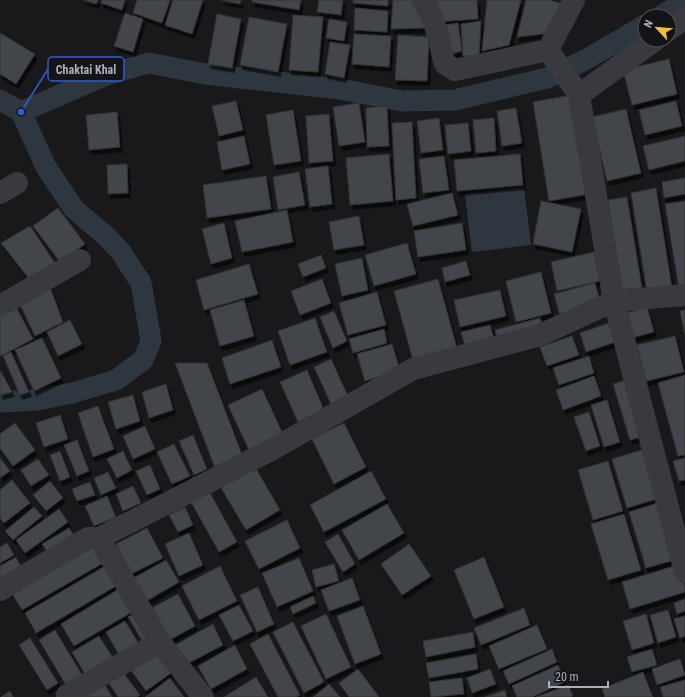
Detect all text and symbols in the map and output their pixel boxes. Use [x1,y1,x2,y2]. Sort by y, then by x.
north arrow [637,8,677,48]
text: N [641,18,656,30]
callout: Chaktai Khal [48,57,124,81]
text: Chaktai Khal [56,63,116,77]
scale bar [549,663,608,689]
text: 20 m [555,670,579,684]

